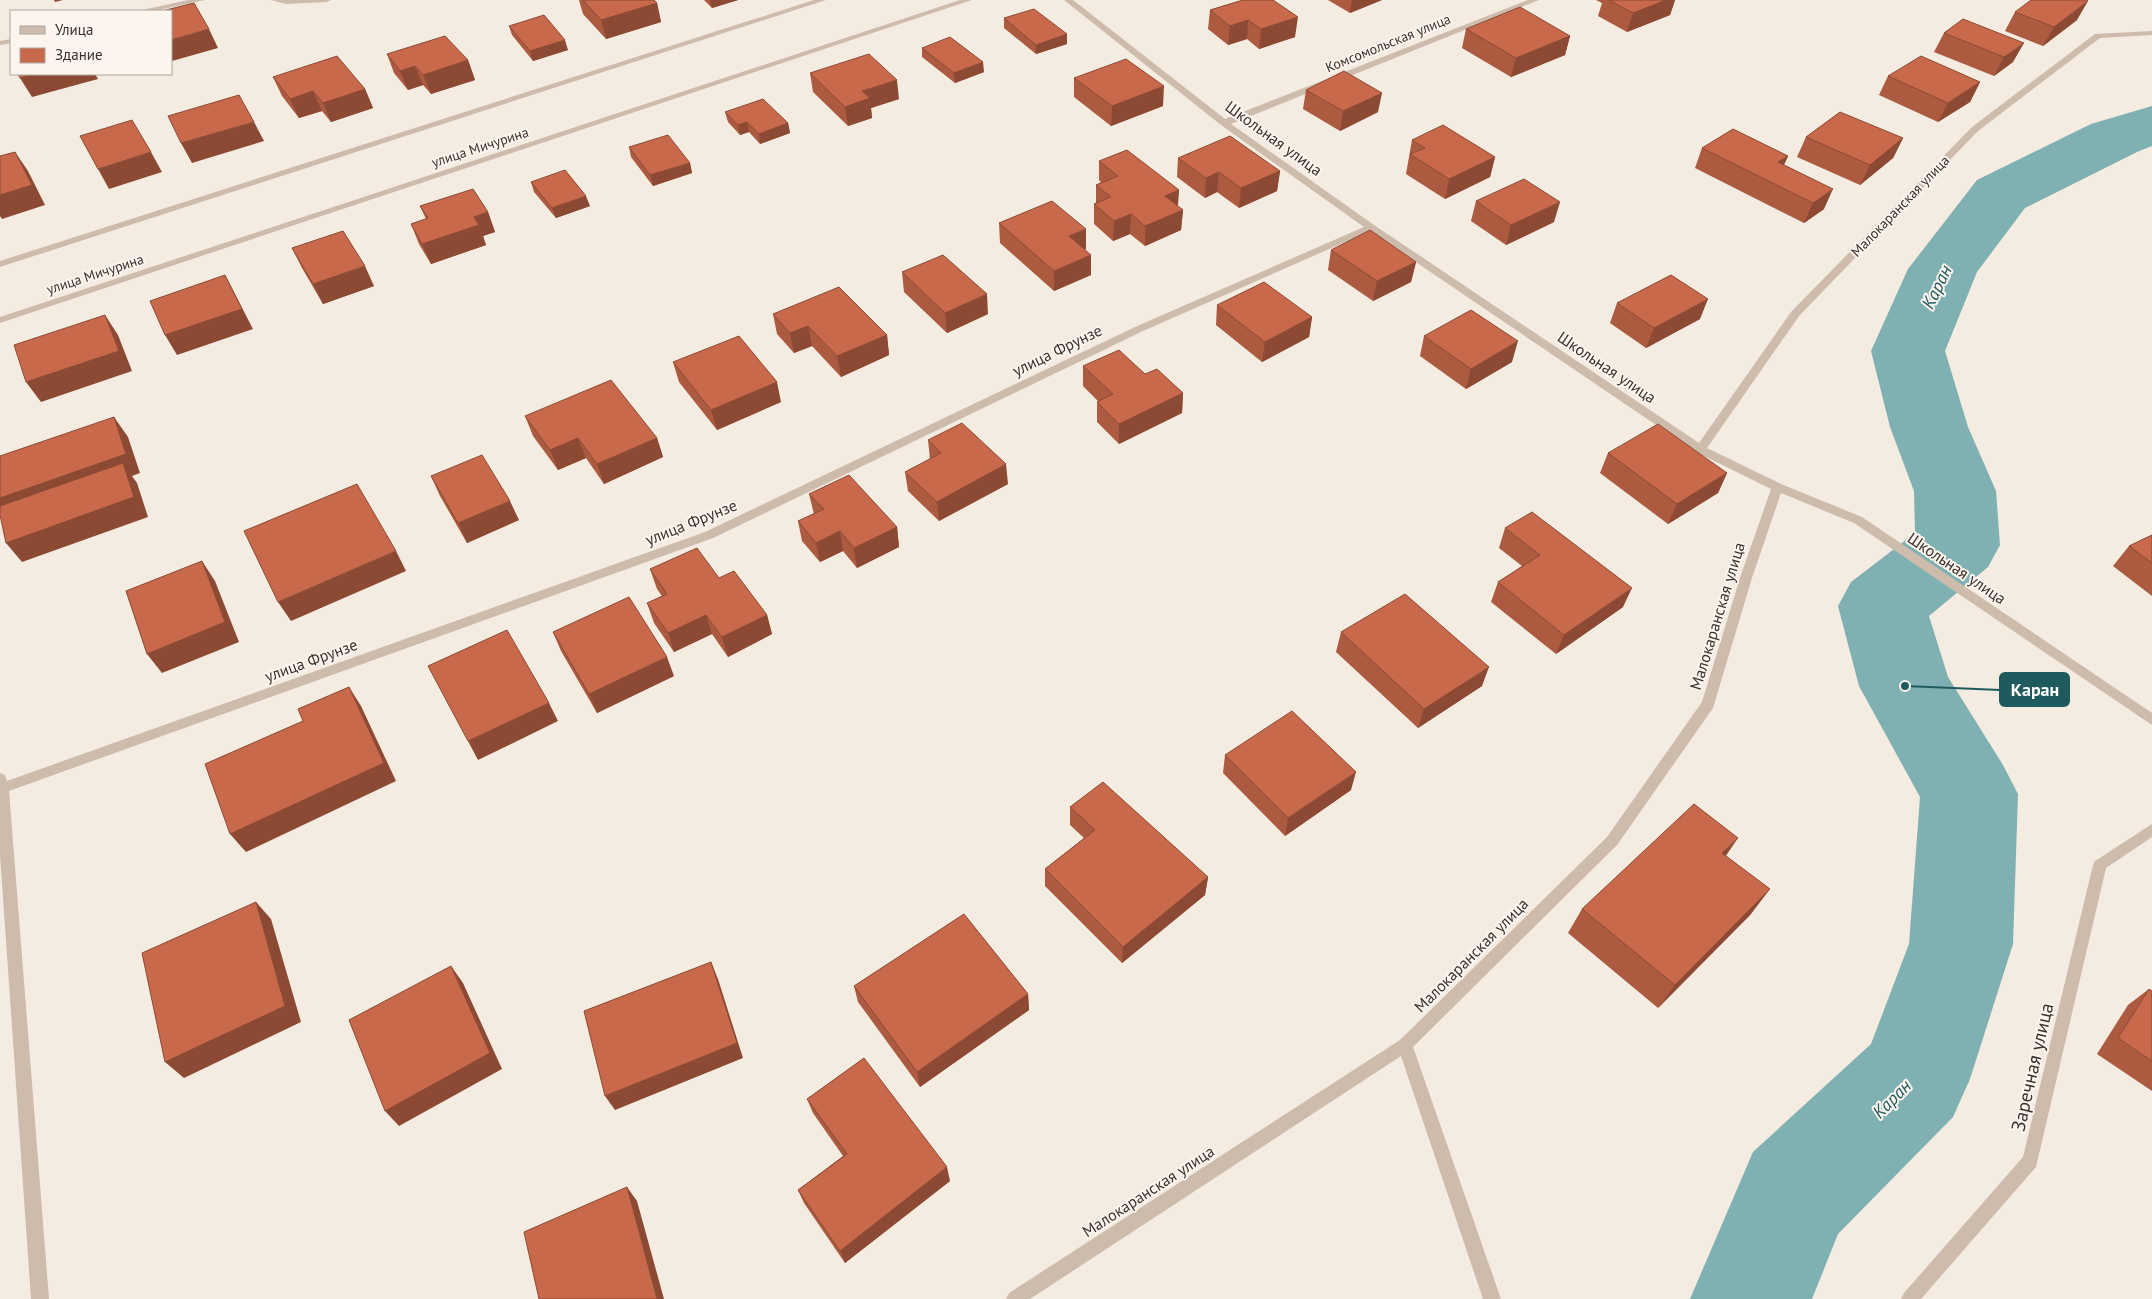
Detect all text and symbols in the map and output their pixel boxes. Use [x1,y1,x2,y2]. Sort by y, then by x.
legend [10,10,172,75]
street label: Комсомольская улица [1323,10,1453,76]
text: Улица [55,20,93,39]
text: Здание [55,45,103,64]
street label: Школьная улица [1222,96,1326,180]
street label: улица Мичурина [429,123,531,171]
street label: Малокаранская улица [1847,151,1953,261]
street label: улица Мичурина [44,250,146,298]
water label: Каран [1916,261,1957,312]
street label: улица Фрунзе [1009,320,1105,380]
street label: Школьная улица [1554,327,1660,407]
street label: улица Фрунзе [642,495,740,549]
street label: Школьная улица [1904,528,2010,608]
street label: Малокаранская улица [1685,540,1749,692]
street label: улица Фрунзе [262,634,360,686]
callout: Каран [2000,673,2069,706]
text: Каран [2011,678,2059,701]
street label: Малокаранская улица [1410,894,1532,1016]
street label: Заречная улица [2006,1000,2058,1134]
water label: Каран [1867,1074,1916,1123]
street label: Малокаранская улица [1078,1141,1218,1241]

